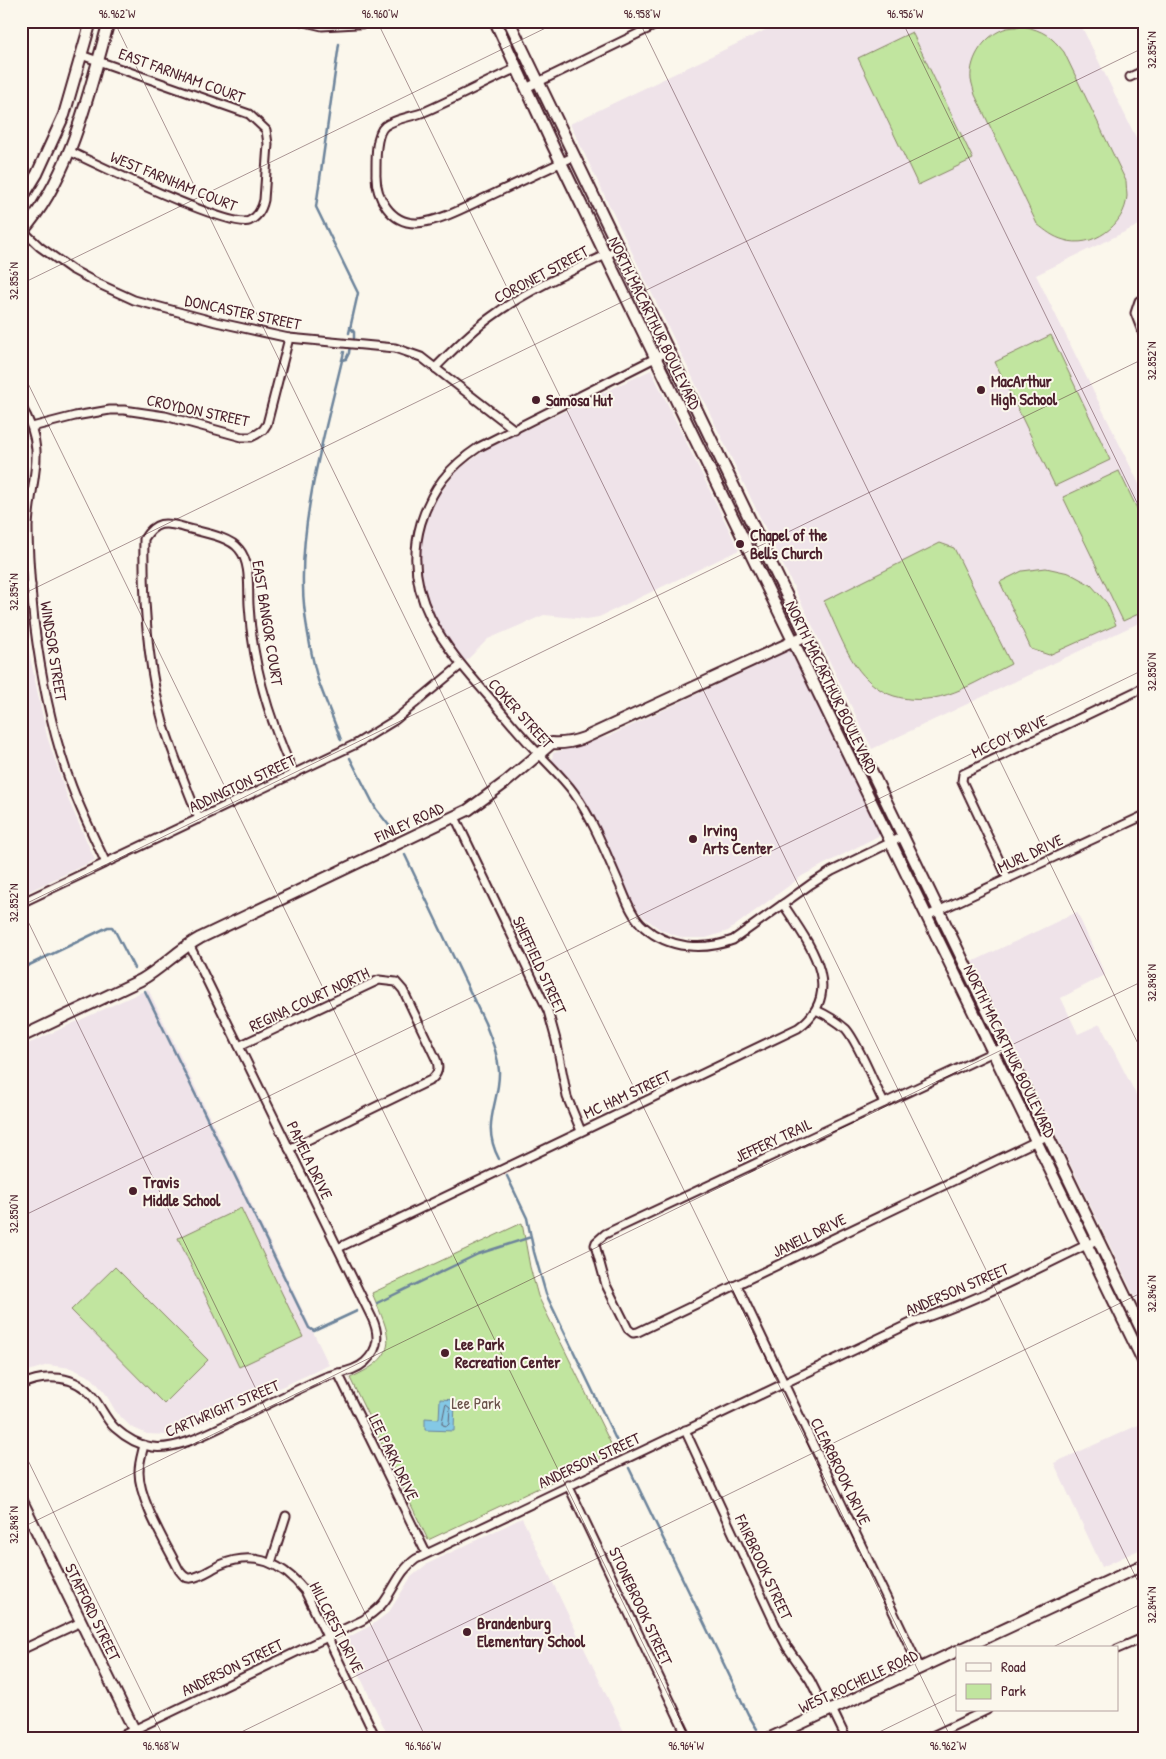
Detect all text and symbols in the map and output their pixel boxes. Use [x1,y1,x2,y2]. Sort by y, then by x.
text: 96.962°W [99,5,136,22]
text: 96.960°W [362,5,399,22]
text: 96.958°W [624,5,661,22]
text: 96.956°W [887,5,924,22]
text: 32.854°N [1143,31,1160,69]
street label: EAST FARNHAM COURT [116,42,249,108]
street label: WEST FARNHAM COURT [107,146,241,217]
street label: NORTH MACARTHUR BOULEVARD [604,233,707,413]
street label: CORONET STREET [490,240,593,308]
text: 32.856°N [5,262,22,300]
street label: DONCASTER STREET [183,289,304,335]
text: 32.852°N [1143,342,1160,380]
place label: MacArthur High School [991,370,1058,411]
marker: MacArthur High School [975,384,987,396]
street label: CROYDON STREET [145,388,252,432]
place label: Samosa Hut [546,389,613,411]
marker: Samosa Hut [530,394,542,406]
place label: Chapel of the Bells Church [750,524,828,564]
marker: Chapel of the Bells Church [734,538,746,550]
street label: EAST BANGOR COURT [247,559,289,688]
text: 32.854°N [5,573,22,611]
street label: NORTH MACARTHUR BOULEVARD [781,597,884,777]
street label: WINDSOR STREET [35,600,73,703]
text: 32.850°N [1143,653,1160,691]
street label: COKER STREET [483,673,559,753]
street label: MCCOY DRIVE [967,709,1051,763]
street label: ADDINGTON STREET [185,748,299,817]
street label: FINLEY ROAD [370,796,447,848]
place label: Irving Arts Center [703,819,774,859]
street label: MURL DRIVE [994,828,1066,878]
marker: Irving Arts Center [687,833,699,845]
text: 32.852°N [5,884,22,922]
street label: SHEFFIELD STREET [508,912,573,1018]
street label: REGINA COURT NORTH [245,961,373,1037]
street label: NORTH MACARTHUR BOULEVARD [959,961,1062,1141]
text: 32.848°N [1143,964,1160,1002]
street label: MC HAM STREET [580,1064,675,1124]
street label: JEFFERY TRAIL [731,1113,815,1167]
street label: PAMELA DRIVE [282,1117,338,1203]
place label: Travis Middle School [142,1171,221,1211]
marker: Travis Middle School [127,1185,139,1197]
text: 32.850°N [5,1195,22,1233]
street label: JANELL DRIVE [768,1208,850,1262]
street label: ANDERSON STREET [902,1257,1013,1321]
text: 32.846°N [1143,1275,1160,1313]
place label: Lee Park Recreation Center [455,1333,561,1373]
marker: Lee Park Recreation Center [439,1347,451,1359]
street label: CARTWRIGHT STREET [161,1374,283,1442]
park label: Lee Park [451,1392,501,1414]
street label: LEE PARK DRIVE [364,1410,424,1504]
street label: CLEARBROOK DRIVE [806,1414,876,1528]
street label: ANDERSON STREET [534,1426,644,1493]
text: 32.848°N [5,1506,22,1544]
street label: FAIRBROOK STREET [730,1510,798,1624]
street label: STONEBROOK STREET [604,1543,678,1669]
street label: STAFFORD STREET [60,1560,126,1665]
street label: HILLCREST DRIVE [305,1578,369,1676]
text: 32.844°N [1143,1587,1160,1623]
place label: Brandenburg Elementary School [477,1612,586,1653]
marker: Brandenburg Elementary School [461,1626,473,1638]
street label: ANDERSON STREET [178,1633,287,1701]
street label: WEST ROCHELLE ROAD [795,1644,922,1718]
legend [956,1646,1118,1712]
text: Road [1001,1656,1026,1677]
text: Park [1001,1680,1026,1701]
text: 96.968°W [143,1737,180,1754]
text: 96.966°W [405,1737,442,1754]
text: 96.964°W [668,1737,704,1754]
text: 96.962°W [930,1737,967,1754]

